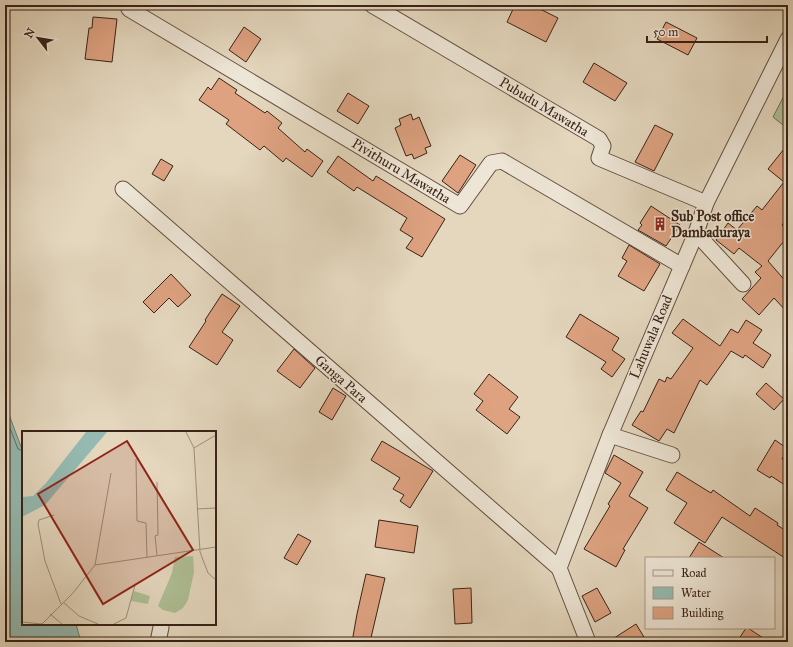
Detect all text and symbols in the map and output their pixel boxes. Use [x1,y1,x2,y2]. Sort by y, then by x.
north arrow [18,18,58,58]
scale bar [647,18,767,44]
text: N [22,25,38,40]
text: 50 m [653,25,678,39]
street label: Pubudu Mawatha [496,74,592,140]
street label: Pivithuru Mawatha [349,135,454,207]
place label: Sub Post office Dambaduraya [671,208,754,242]
building icon: Sub Post office Dambaduraya [652,216,668,232]
street label: Lahuwala Road [626,293,676,381]
street label: Ganga Para [311,352,371,406]
inset map [22,431,216,625]
legend [645,557,775,629]
text: Road [681,566,707,580]
text: Water [681,586,711,600]
text: Building [681,606,724,621]

